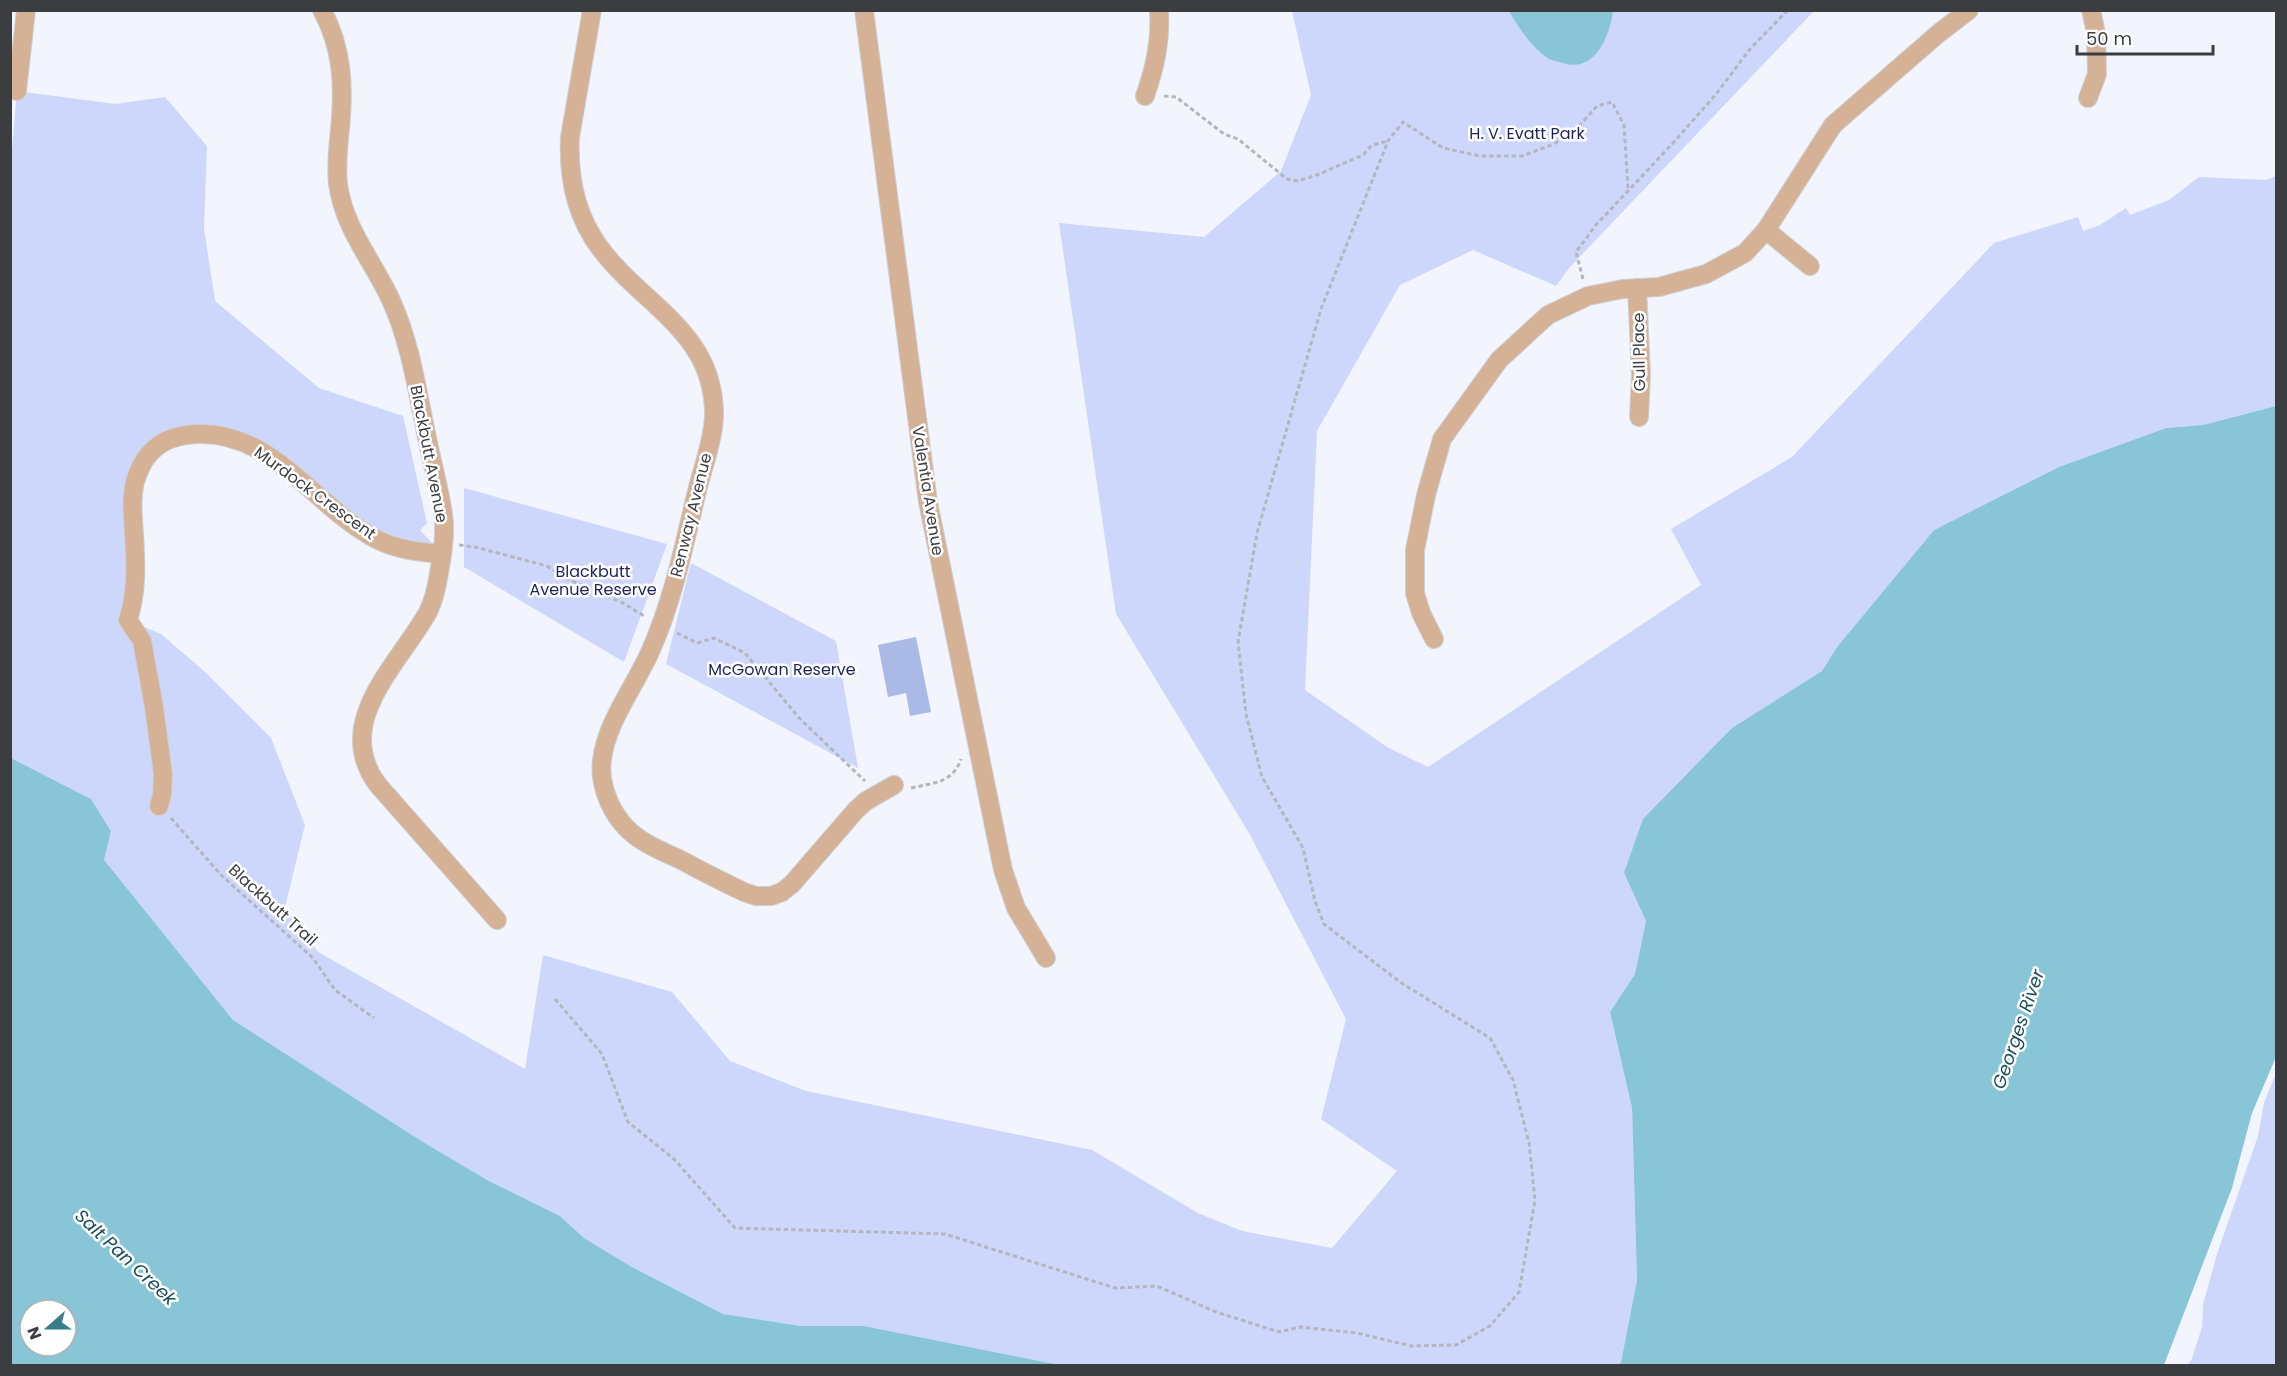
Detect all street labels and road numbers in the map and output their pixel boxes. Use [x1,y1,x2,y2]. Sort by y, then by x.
street label: Gull Place [1627,312,1651,391]
street label: Blackbutt Avenue [404,383,454,525]
street label: Valentia Avenue [906,425,950,557]
street label: Murdock Crescent [249,441,381,545]
street label: Renway Avenue [664,450,718,579]
street label: Blackbutt Trail [223,859,323,951]

